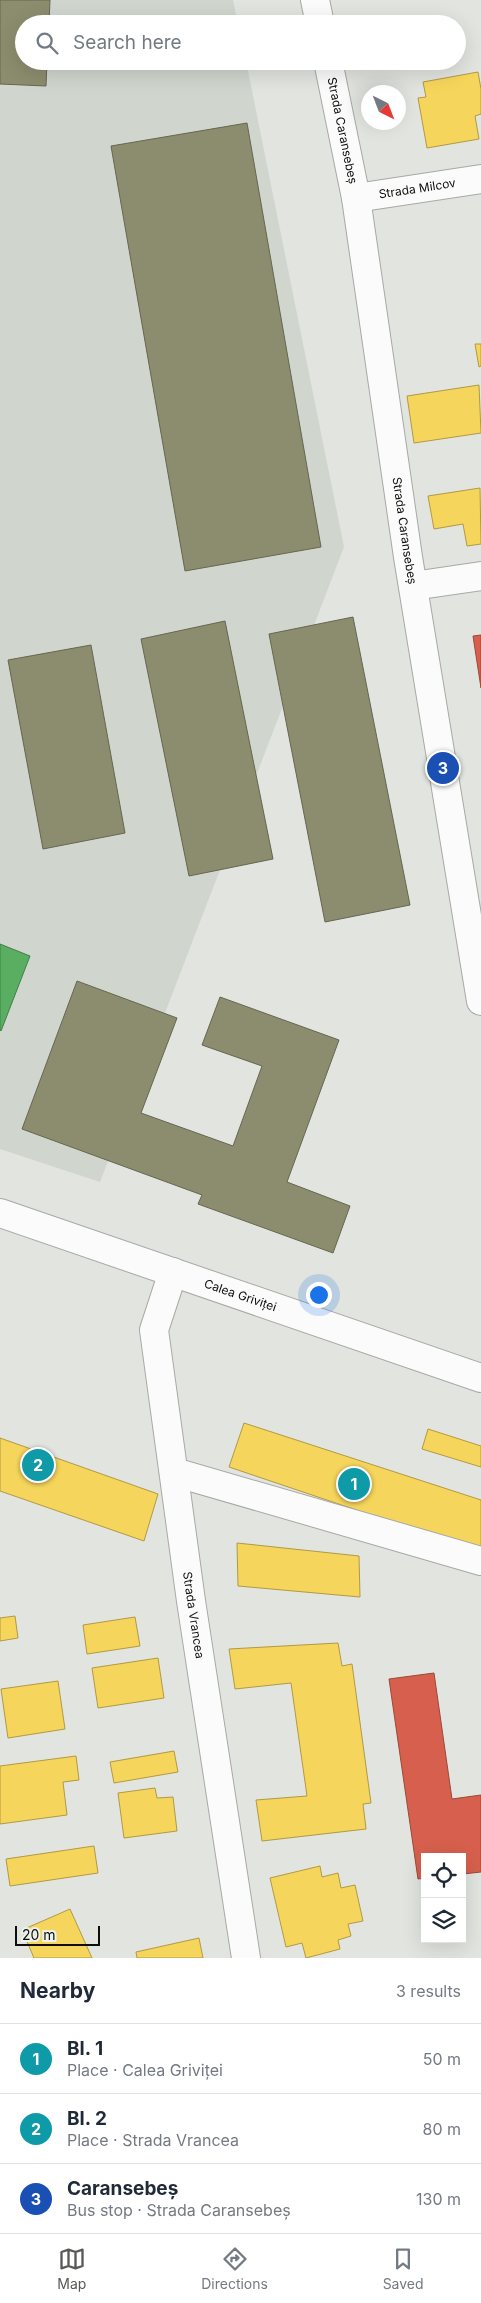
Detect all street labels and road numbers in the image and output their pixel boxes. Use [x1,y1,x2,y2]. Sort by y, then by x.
street label: Strada Caransebeș [325,76,361,185]
street label: Strada Milcov [378,175,457,201]
street label: Strada Caransebeș [389,476,420,585]
street label: Calea Griviței [202,1276,279,1314]
street label: Strada Vrancea [180,1571,208,1660]

